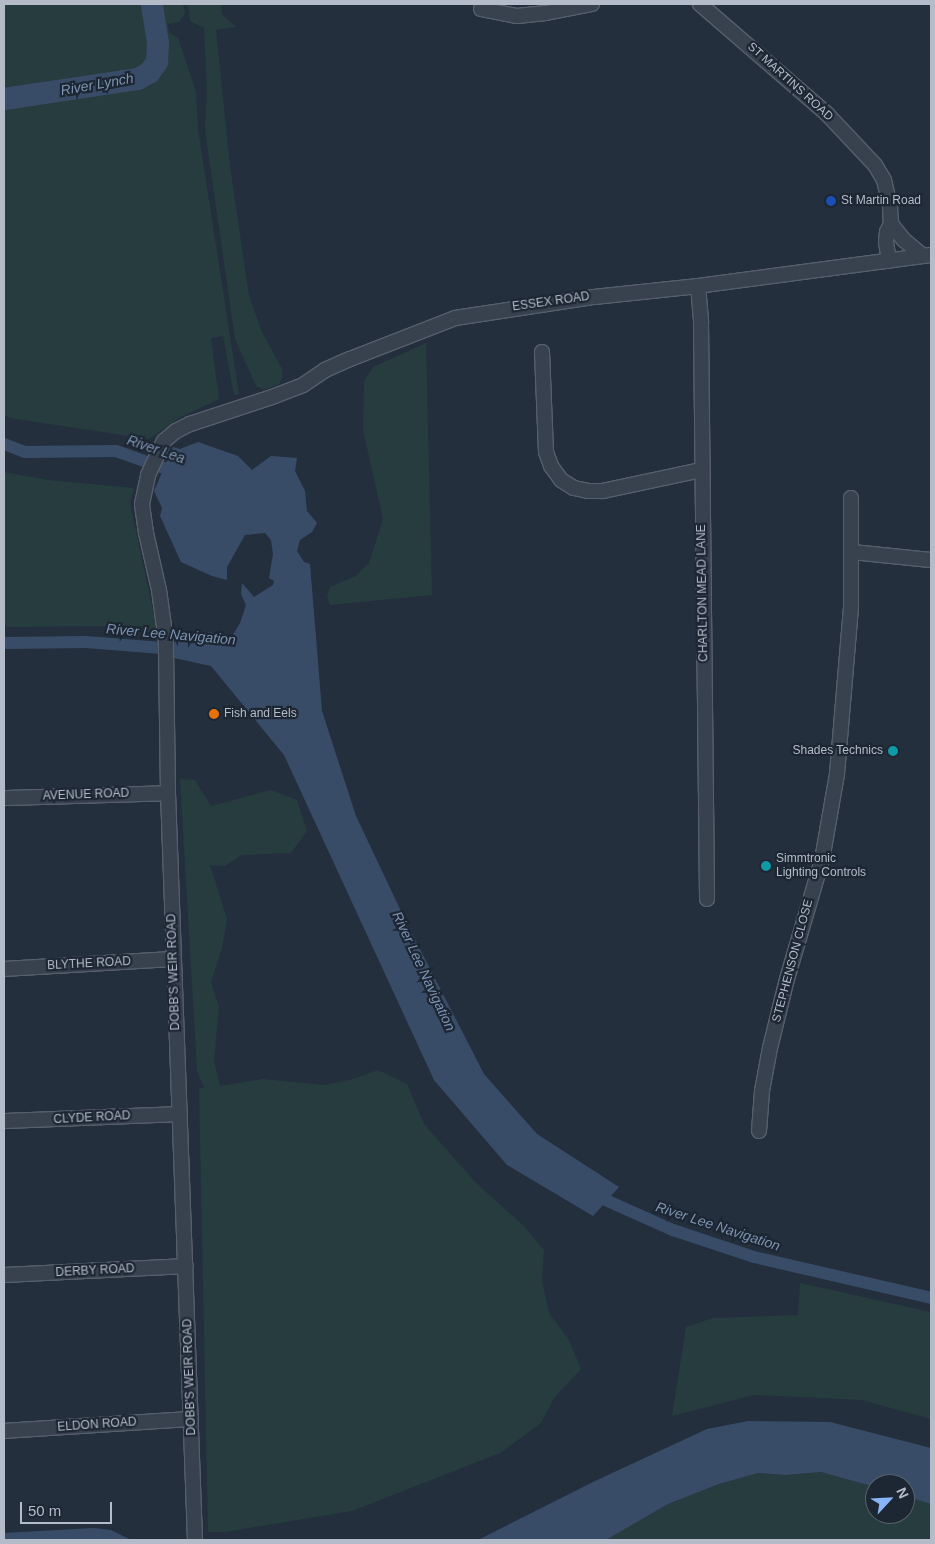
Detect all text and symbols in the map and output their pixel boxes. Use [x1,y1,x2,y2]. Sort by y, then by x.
street label: ST MARTINS ROAD [744,40,836,124]
water label: River Lynch [59,69,135,99]
place label: St Martin Road [841,194,921,208]
marker: St Martin Road [825,195,837,207]
street label: ESSEX ROAD [511,289,591,315]
water label: River Lea [125,431,187,467]
street label: CHARLTON MEAD LANE [695,524,711,662]
water label: River Lee Navigation [106,620,236,648]
place label: Fish and Eels [224,707,297,721]
marker: Fish and Eels [208,708,220,720]
place label: Shades Technics [792,744,883,758]
marker: Shades Technics [887,745,899,757]
street label: AVENUE ROAD [43,786,129,804]
place label: Simmtronic Lighting Controls [776,852,866,880]
marker: Simmtronic Lighting Controls [760,860,772,872]
street label: STEPHENSON CLOSE [770,898,816,1024]
water label: River Lee Navigation [389,909,459,1033]
street label: DOBB'S WEIR ROAD [165,913,183,1031]
street label: BLYTHE ROAD [47,955,131,973]
street label: CLYDE ROAD [53,1109,131,1127]
water label: River Lee Navigation [654,1198,782,1254]
street label: DERBY ROAD [55,1262,135,1280]
street label: DOBB'S WEIR ROAD [181,1318,199,1436]
street label: ELDON ROAD [57,1415,137,1435]
north arrow [865,1474,915,1524]
text: N [893,1485,912,1501]
scale bar [22,1492,115,1524]
text: 50 m [28,1502,61,1519]

